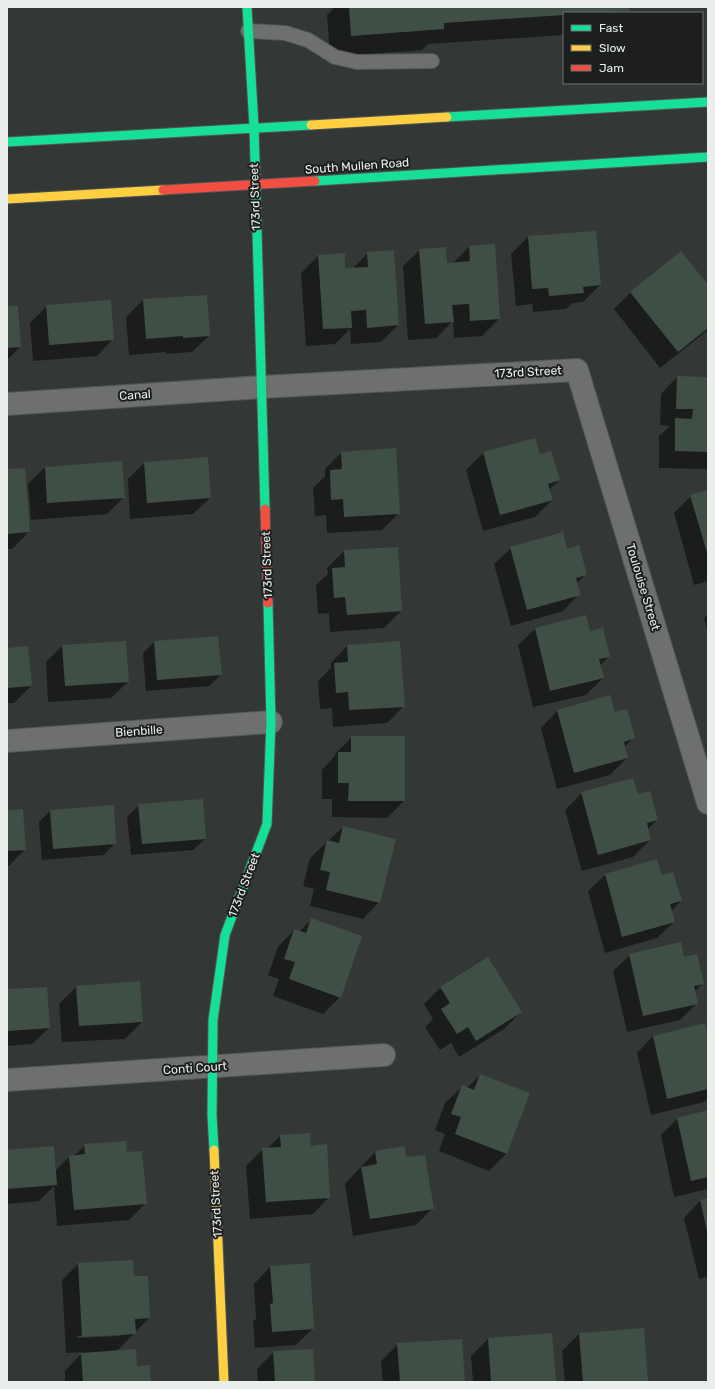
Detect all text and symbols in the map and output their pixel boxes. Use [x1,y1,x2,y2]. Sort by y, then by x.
legend [563,12,703,84]
text: Fast [599,21,623,35]
text: Slow [599,41,626,55]
text: Jam [599,61,624,75]
street label: South Mullen Road [304,155,410,177]
street label: 173rd Street [247,163,263,231]
street label: 173rd Street [494,363,562,381]
street label: Canal [119,387,151,403]
street label: 173rd Street [259,531,275,599]
street label: Toulouise Street [623,542,663,633]
street label: Bienbille [115,722,163,740]
street label: 173rd Street [225,851,263,919]
street label: Conti Court [163,1059,228,1077]
street label: 173rd Street [207,1170,225,1238]

